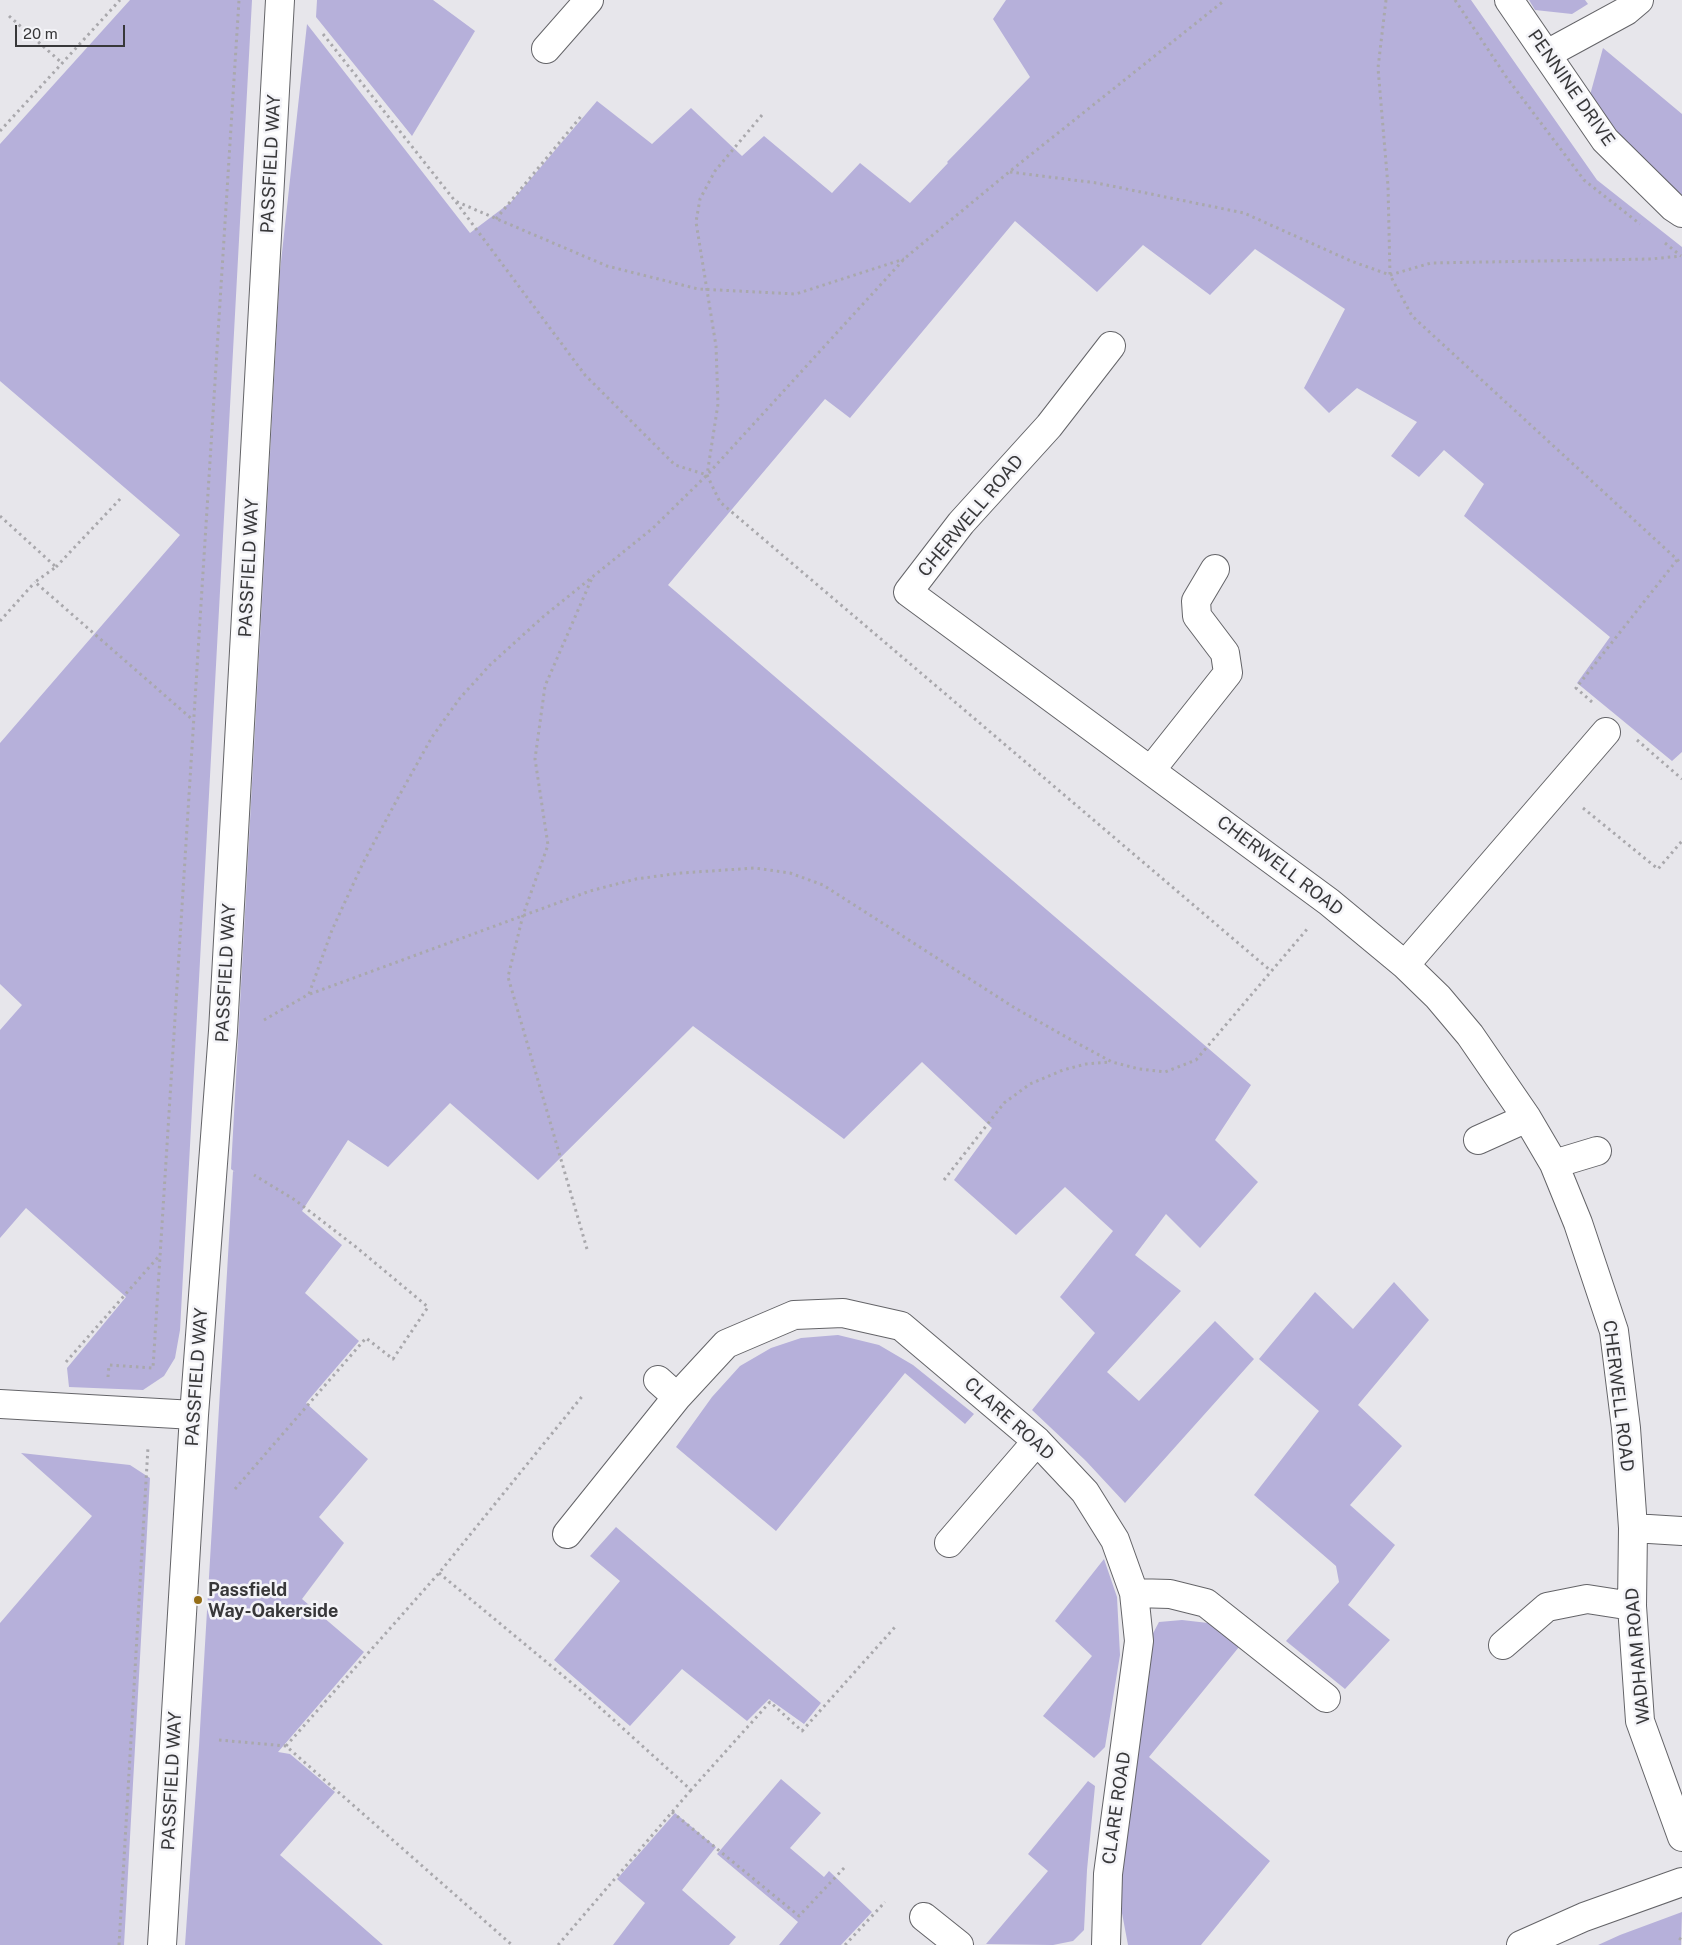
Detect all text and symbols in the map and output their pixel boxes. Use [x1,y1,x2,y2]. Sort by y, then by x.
scale bar [18,15,128,47]
text: 20 m [23,25,58,42]
street label: PENNINE DRIVE [1523,26,1619,150]
street label: PASSFIELD WAY [257,94,285,234]
street label: CHERWELL ROAD [914,451,1028,581]
street label: PASSFIELD WAY [235,498,263,638]
street label: CHERWELL ROAD [1213,811,1347,921]
street label: PASSFIELD WAY [212,903,240,1043]
street label: PASSFIELD WAY [181,1307,213,1447]
street label: CHERWELL ROAD [1598,1319,1638,1473]
street label: CLARE ROAD [960,1373,1058,1465]
place label: Passfield Way-Oakerside [208,1579,338,1622]
street label: WADHAM ROAD [1621,1587,1655,1725]
marker: Passfield Way-Oakerside [192,1594,204,1606]
street label: PASSFIELD WAY [158,1711,186,1851]
street label: CLARE ROAD [1098,1750,1136,1866]

